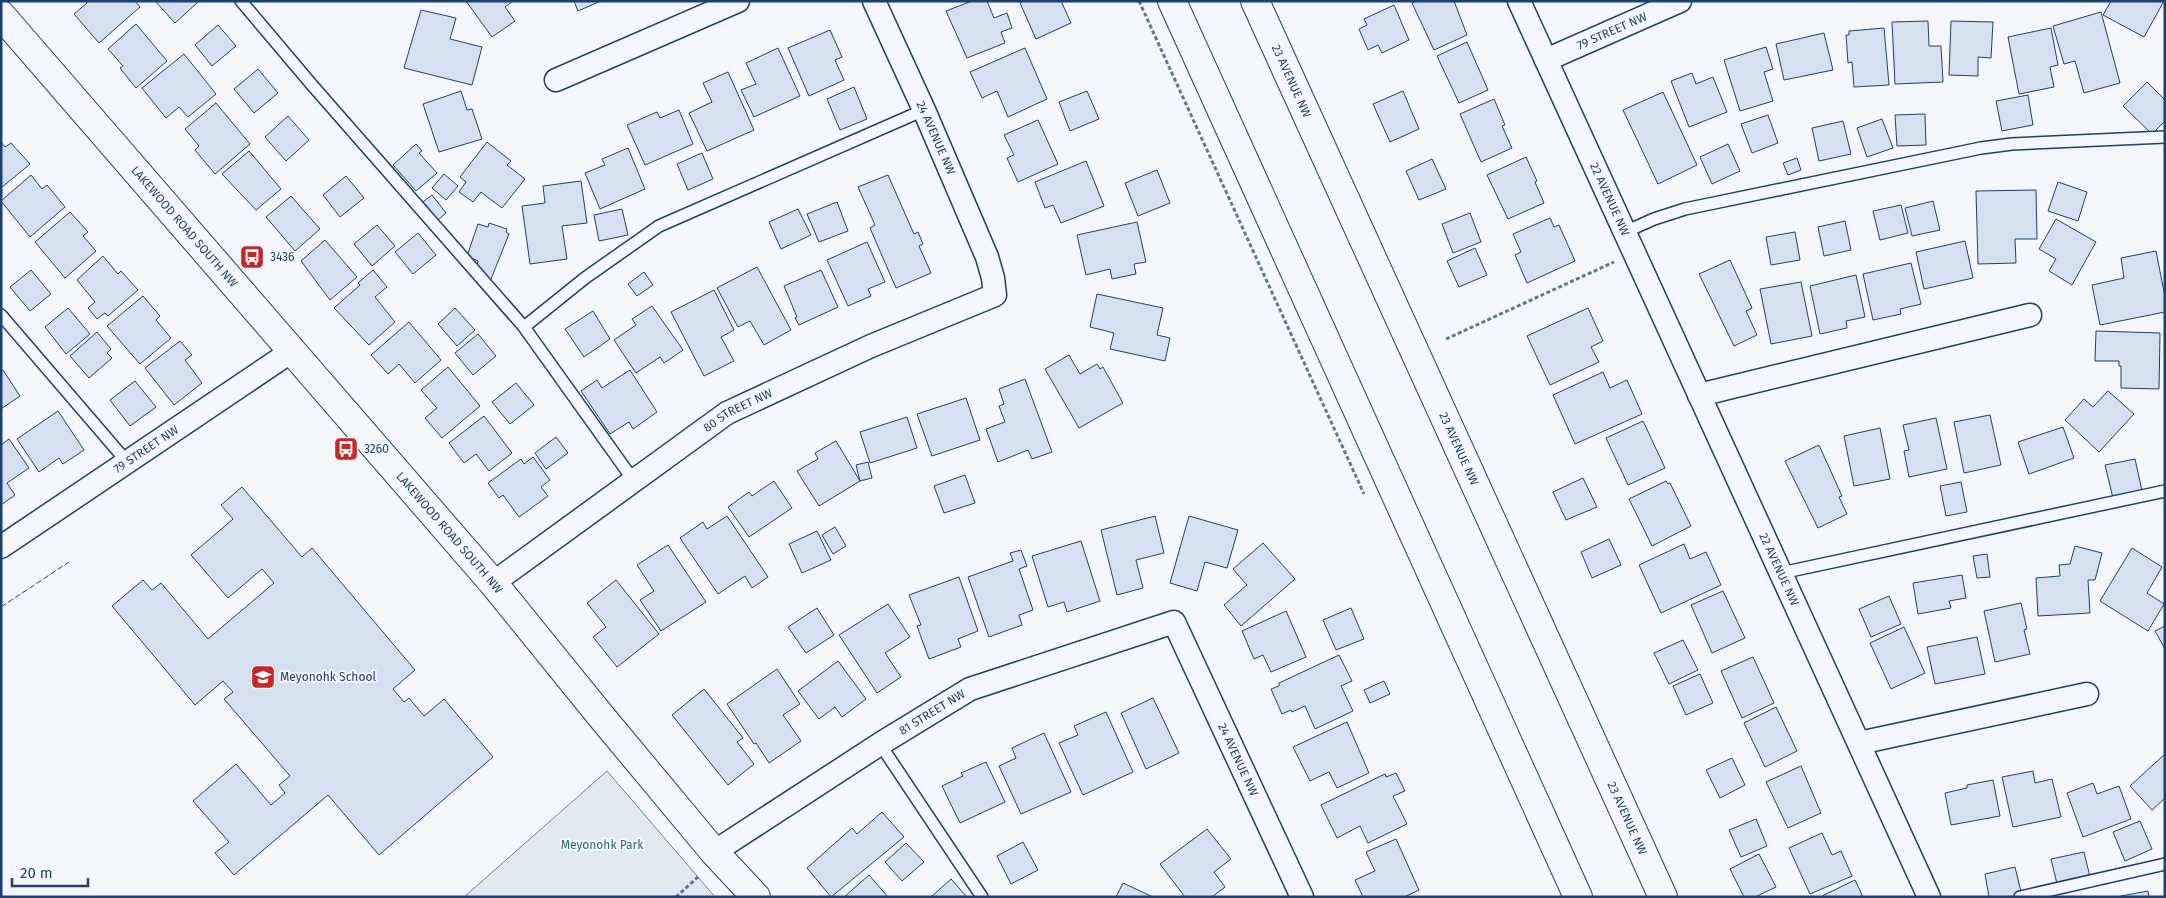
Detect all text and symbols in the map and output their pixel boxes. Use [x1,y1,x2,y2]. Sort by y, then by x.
street label: 79 STREET NW [1575,9,1649,52]
street label: 23 AVENUE NW [1269,42,1314,120]
street label: 24 AVENUE NW [914,99,958,177]
street label: 22 AVENUE NW [1587,160,1633,238]
street label: LAKEWOOD ROAD SOUTH NW [128,163,241,290]
bus stop icon: 3436 [239,244,265,270]
place label: 3436 [270,250,295,264]
street label: 80 STREET NW [701,386,775,435]
street label: 23 AVENUE NW [1436,410,1482,488]
street label: 79 STREET NW [111,423,181,476]
bus stop icon: 3260 [333,436,359,462]
place label: 3260 [364,442,389,456]
street label: LAKEWOOD ROAD SOUTH NW [393,469,506,596]
street label: 22 AVENUE NW [1756,531,1802,608]
school or university icon: Meyonohk School [250,664,276,690]
place label: Meyonohk School [280,670,376,684]
street label: 81 STREET NW [896,687,968,738]
street label: 24 AVENUE NW [1215,721,1261,798]
street label: 23 AVENUE NW [1604,780,1650,857]
park label: Meyonohk Park [561,838,644,852]
scale bar [12,856,89,888]
text: 20 m [20,864,53,882]

